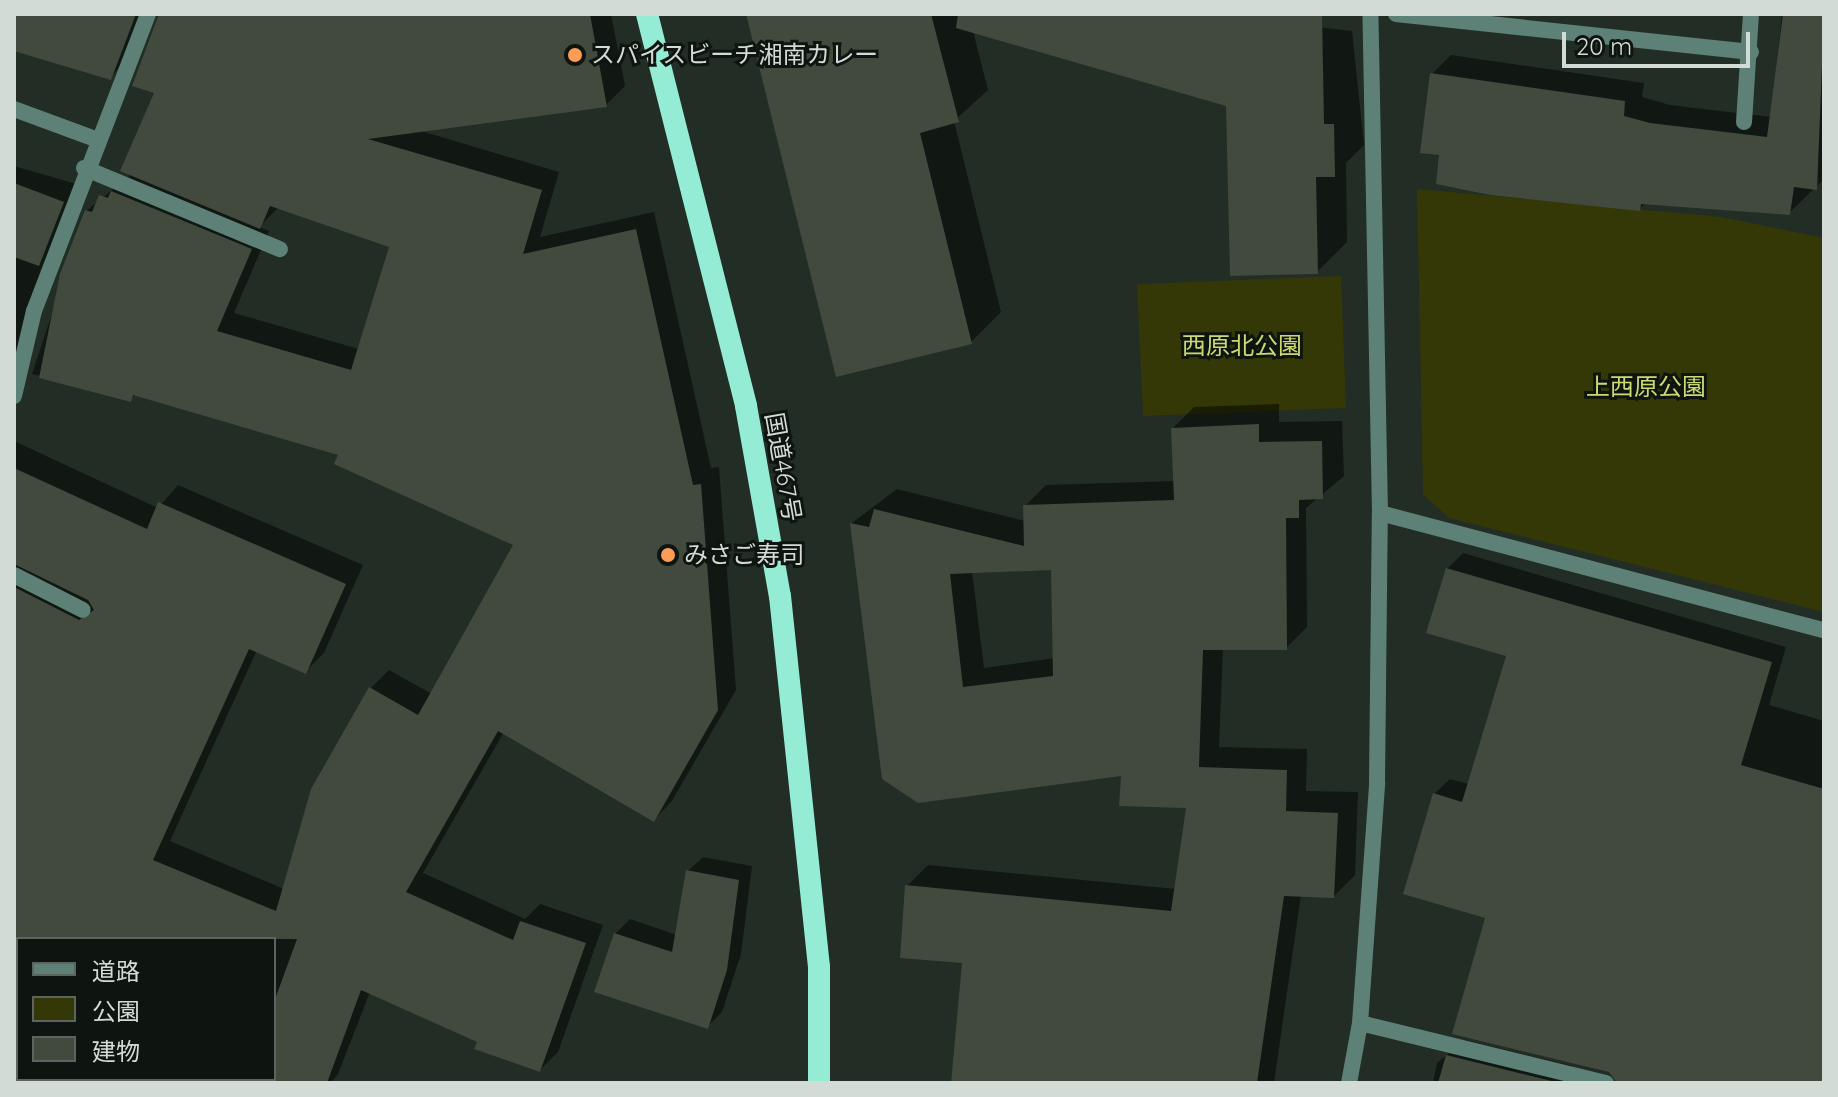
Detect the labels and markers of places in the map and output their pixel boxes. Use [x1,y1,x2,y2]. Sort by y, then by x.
place label: スパイスビーチ湘南カレー [591,41,879,69]
marker: スパイスビーチ湘南カレー [566,46,584,64]
place label: みさご寿司 [684,541,804,569]
marker: みさご寿司 [659,546,677,564]

